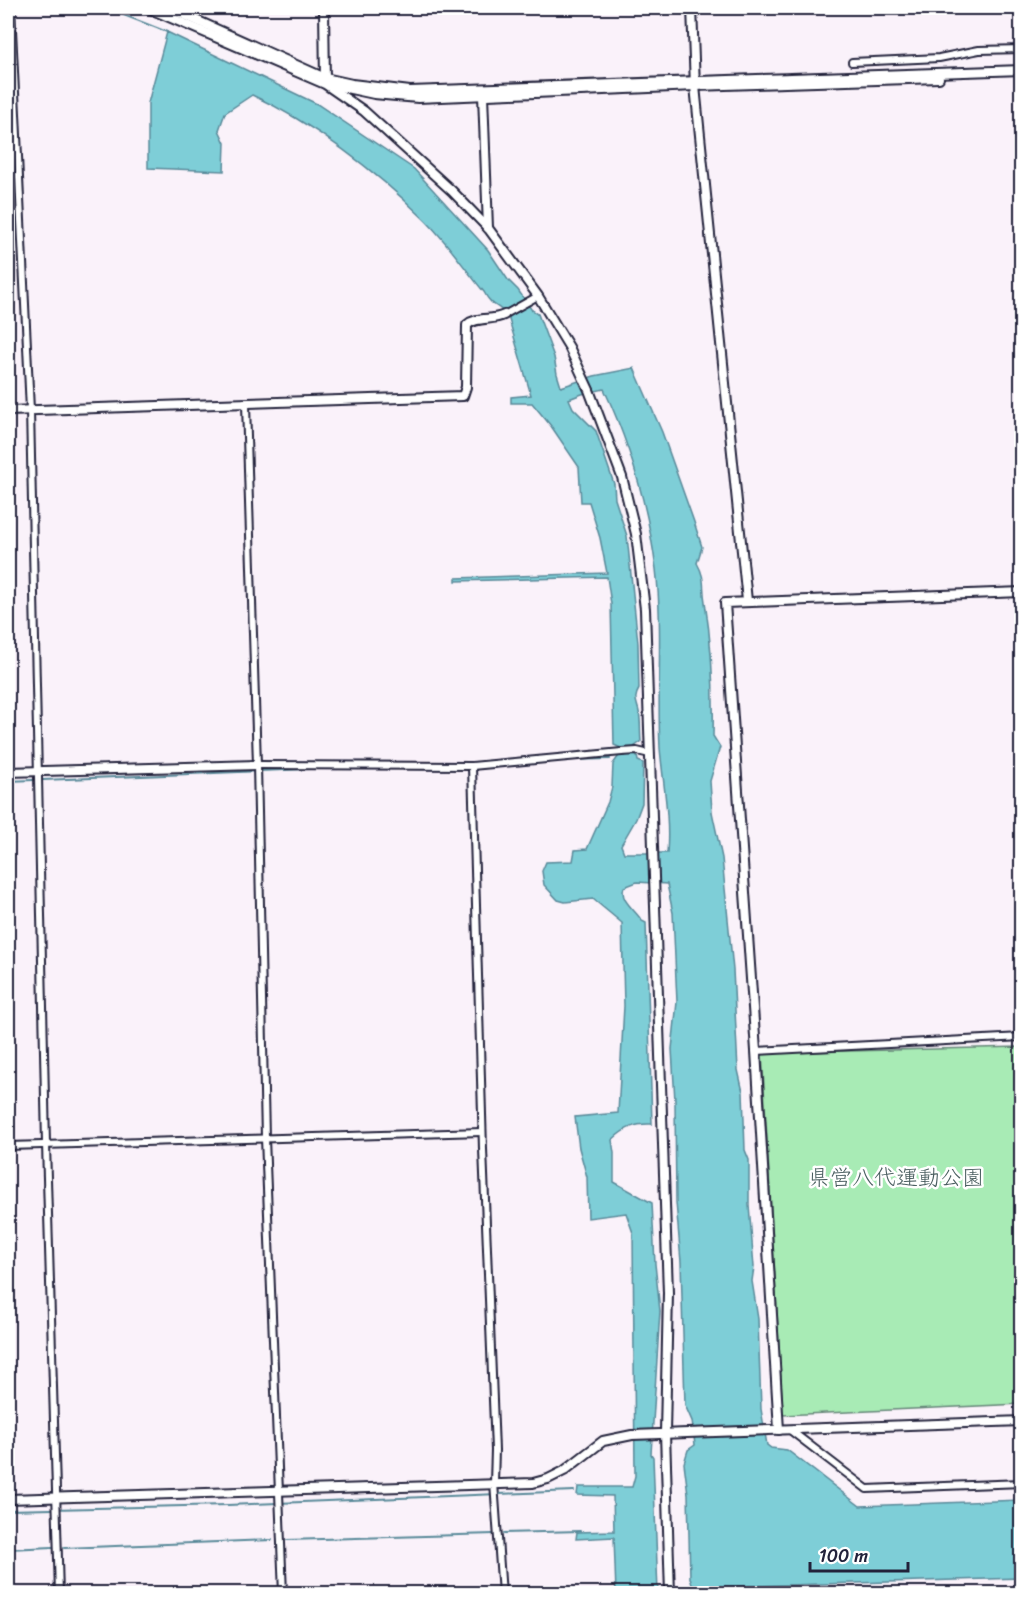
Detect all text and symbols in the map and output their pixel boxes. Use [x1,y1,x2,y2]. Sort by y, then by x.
park label: 県営八代運動公園 [808,1158,984,1197]
scale bar [810,1535,908,1573]
text: 100 m [819,1540,868,1572]

